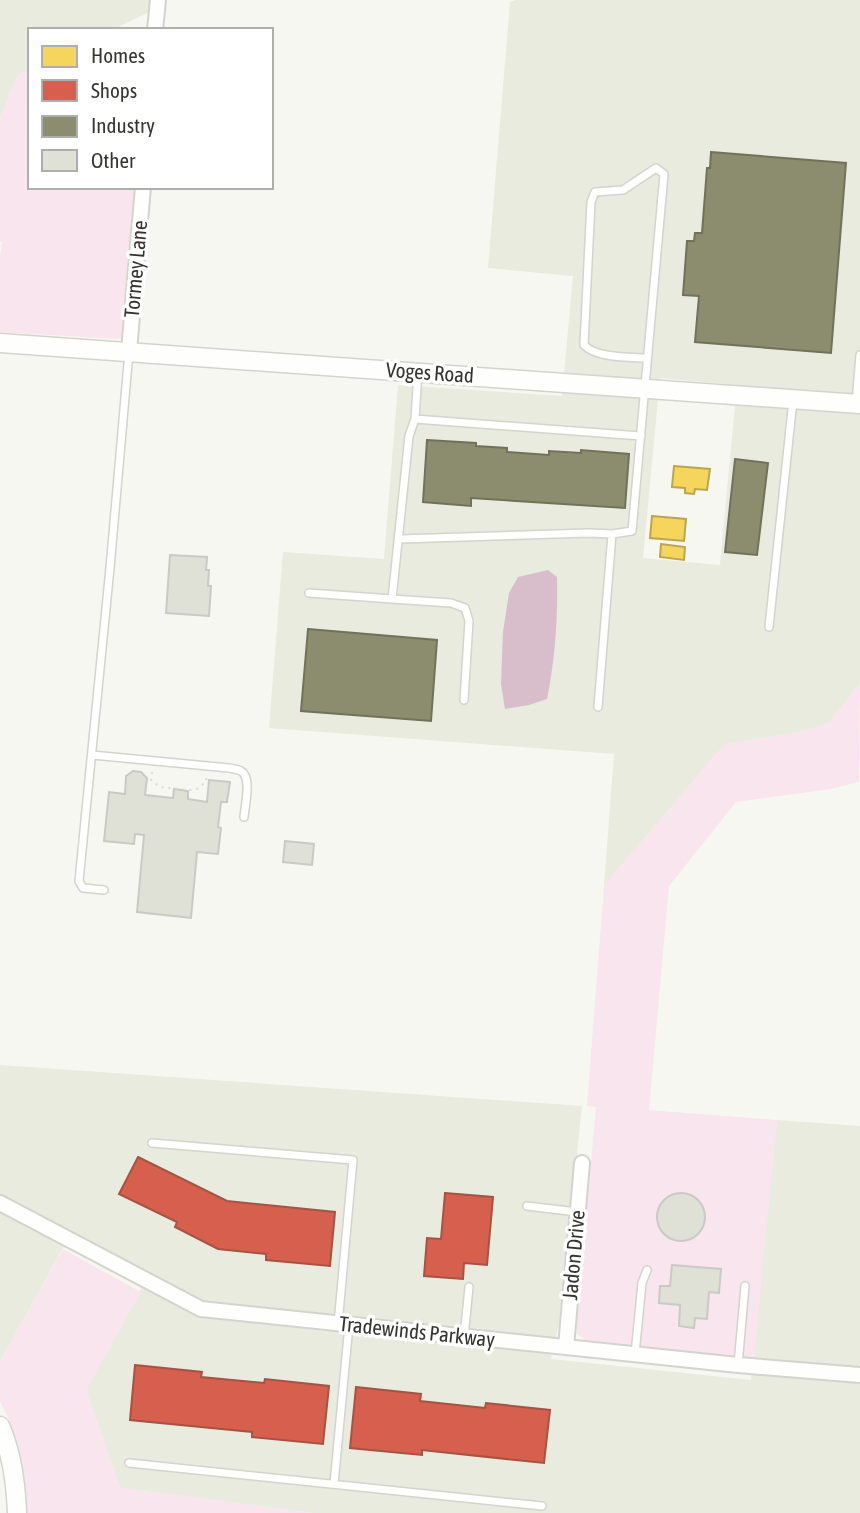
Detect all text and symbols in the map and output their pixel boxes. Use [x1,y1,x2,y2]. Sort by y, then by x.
legend [28,28,273,189]
text: Homes [91,43,145,67]
text: Shops [91,78,137,102]
text: Industry [91,113,155,137]
text: Other [91,148,136,172]
street label: Tormey Lane [119,219,151,319]
street label: Voges Road [385,357,475,387]
street label: Jadon Drive [557,1209,589,1301]
street label: Tradewinds Parkway [338,1311,496,1351]

